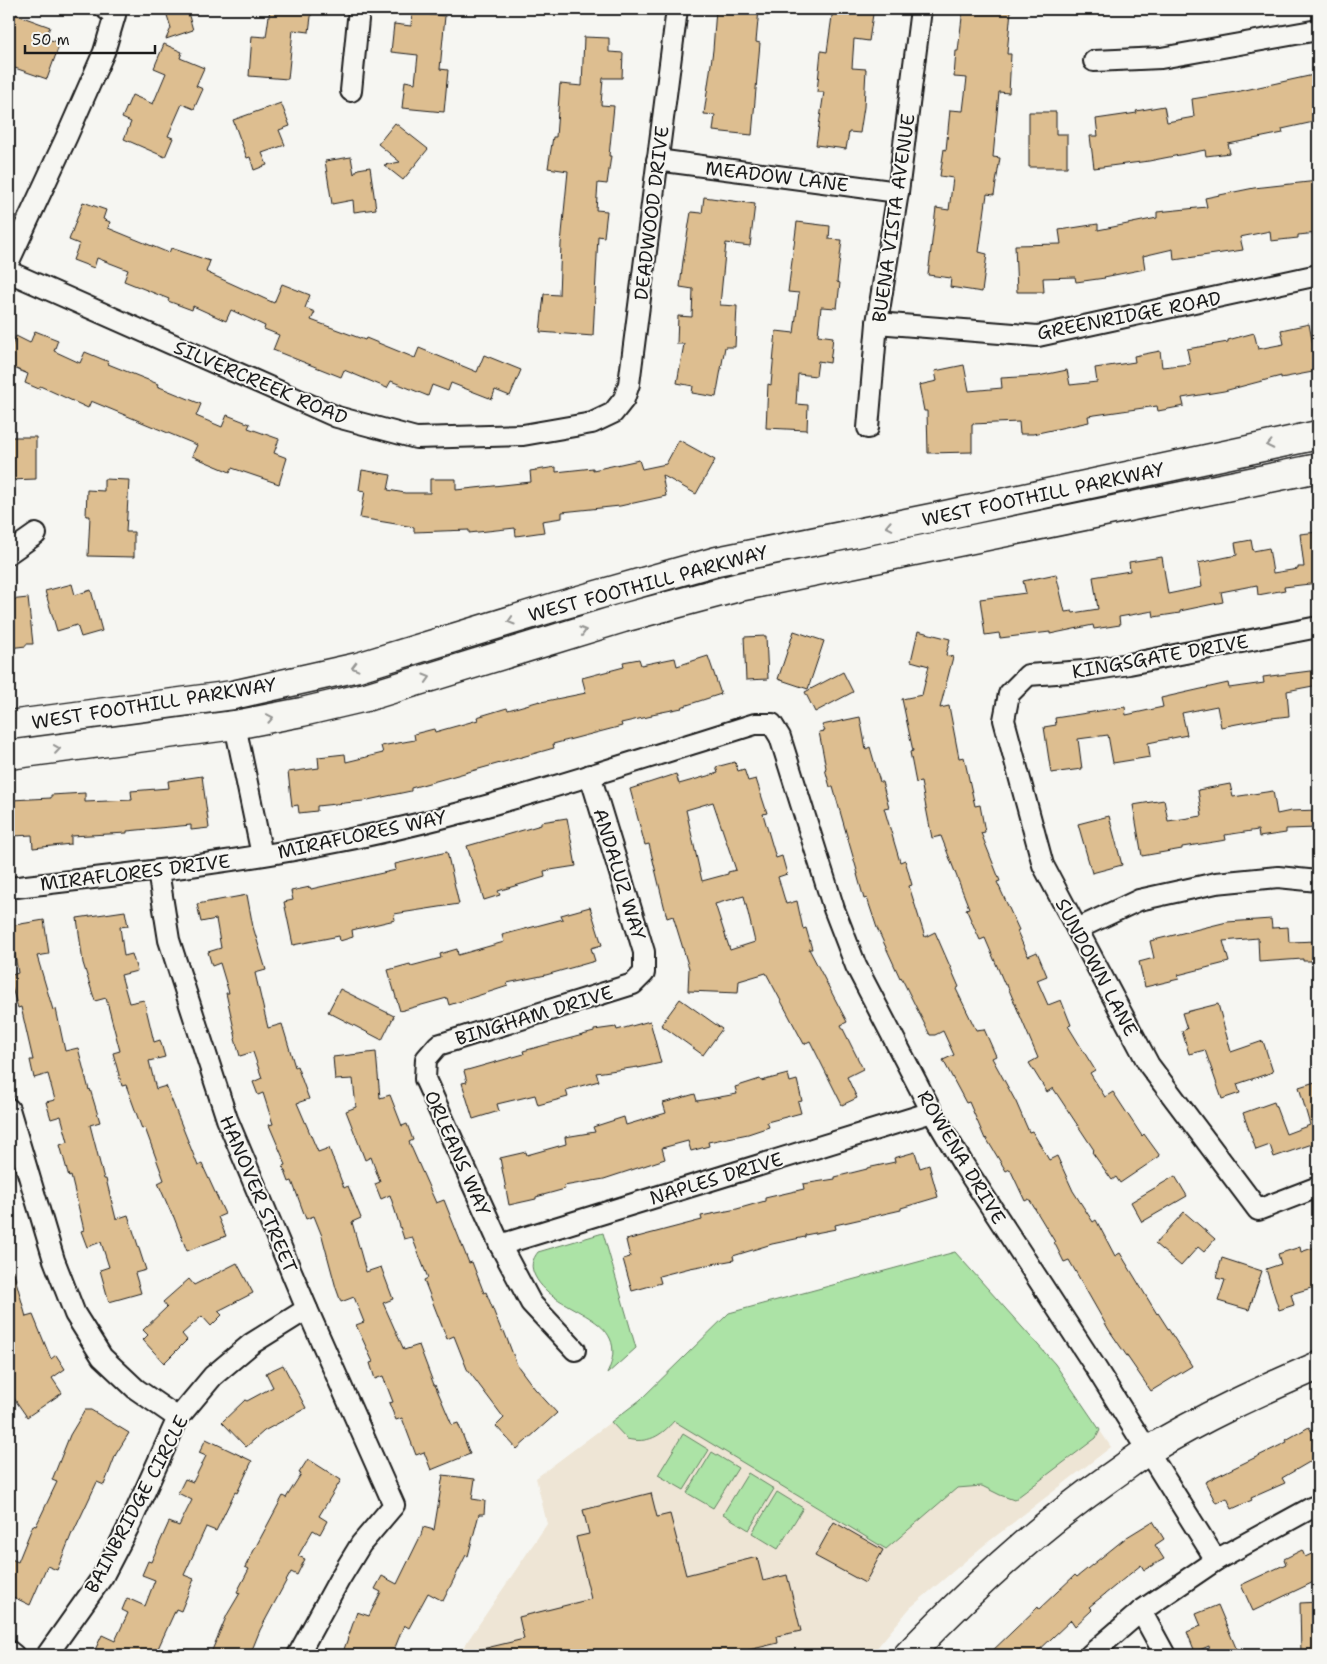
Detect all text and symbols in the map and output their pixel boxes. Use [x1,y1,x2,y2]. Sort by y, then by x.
scale bar [25,22,155,54]
text: 50 m [32,30,70,50]
street label: BUENA VISTA AVENUE [866,112,921,324]
street label: DEADWOOD DRIVE [628,124,675,302]
street label: MEADOW LANE [704,155,850,198]
street label: GREENRIDGE ROAD [1035,285,1223,346]
street label: SILVERCREEK ROAD [170,335,351,430]
one-way arrow [1266,439,1275,450]
street label: WEST FOOTHILL PARKWAY [919,456,1167,532]
one-way arrow [885,520,893,531]
street label: WEST FOOTHILL PARKWAY [525,539,771,628]
one-way arrow [507,615,516,625]
one-way arrow [578,626,586,636]
street label: KINGSGATE DRIVE [1070,629,1250,684]
one-way arrow [351,661,360,672]
street label: WEST FOOTHILL PARKWAY [30,672,279,735]
one-way arrow [423,674,431,684]
one-way arrow [266,714,274,724]
one-way arrow [53,744,61,754]
street label: MIRAFLORES WAY [275,804,449,865]
street label: ANDALUZ WAY [588,805,652,944]
street label: MIRAFLORES DRIVE [39,848,232,897]
street label: SUNDOWN LANE [1050,894,1144,1041]
street label: BINGHAM DRIVE [452,980,616,1051]
street label: ROWENA DRIVE [912,1086,1011,1229]
street label: ORLEANS WAY [419,1087,497,1220]
street label: HANOVER STREET [214,1112,303,1277]
street label: NAPLES DRIVE [646,1146,786,1211]
street label: BAINBRIDGE CIRCLE [79,1411,194,1598]

